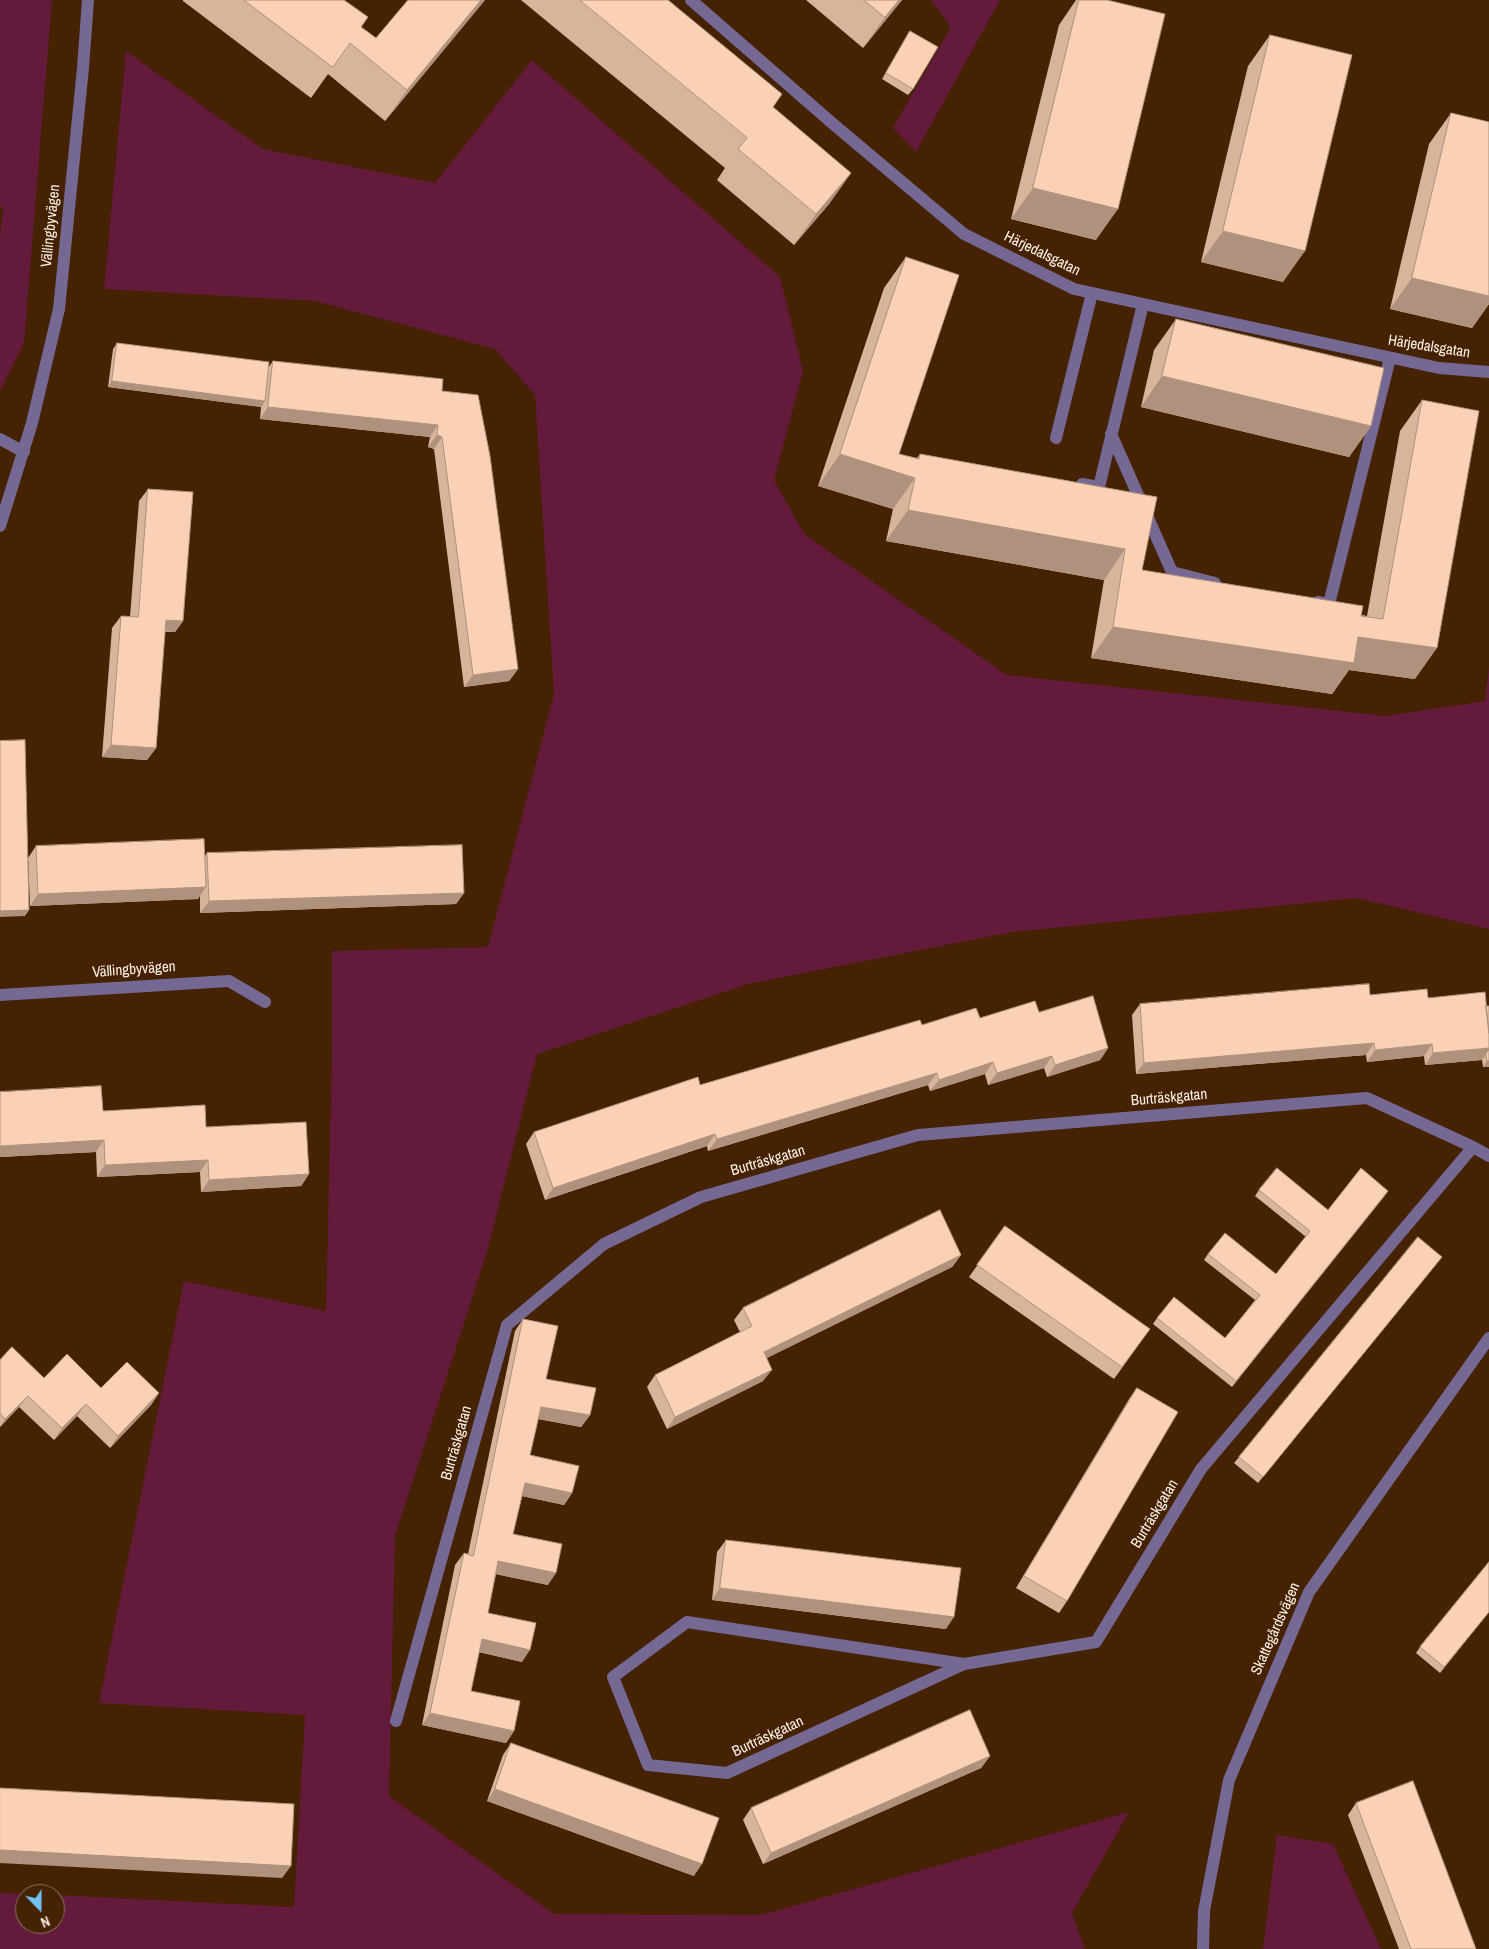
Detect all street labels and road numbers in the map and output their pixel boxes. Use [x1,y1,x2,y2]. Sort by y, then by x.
street label: Vällingbyvägen [38,184,64,268]
street label: Härjedalsgatan [1001,228,1083,280]
street label: Härjedalsgatan [1387,332,1471,362]
street label: Vällingbyvägen [92,958,176,982]
street label: Burträskgatan [1130,1086,1208,1110]
street label: Burträskgatan [729,1142,807,1180]
street label: Burträskgatan [438,1404,476,1482]
street label: Burträskgatan [1128,1477,1182,1551]
street label: Skattegårdsvägen [1248,1580,1304,1678]
street label: Burträskgatan [729,1713,807,1761]

